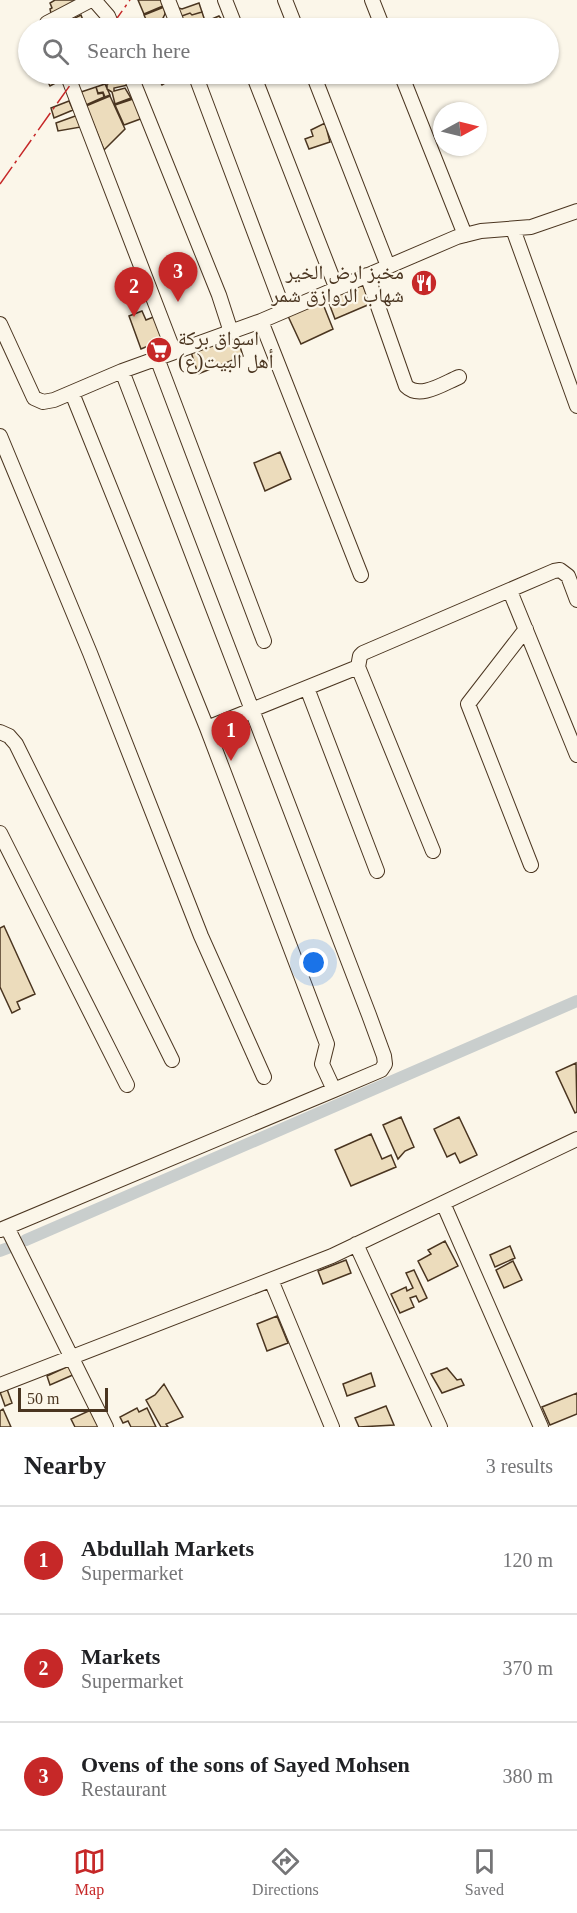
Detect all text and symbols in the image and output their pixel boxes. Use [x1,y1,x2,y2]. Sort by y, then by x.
search box [18,18,559,84]
icon: search [39,35,72,68]
text: Search here [87,38,190,63]
north arrow [433,102,487,156]
pin: 3 [158,252,198,302]
place label: مخبز ارض الخير شهاب الروازق شمر [270,261,404,307]
pin: 2 [114,268,154,317]
restaurant icon: مخبز ارض الخير شهاب الروازق شمر [409,268,439,298]
place label: اسواق بركة أهل البيت(ع) [178,327,274,374]
supermarket icon: اسواق بركة أهل البيت(ع) [144,335,174,365]
pin: 1 [212,712,250,761]
your location [299,948,328,977]
scale bar [18,1385,108,1412]
text: 50 m [27,1390,59,1407]
text: Nearby [24,1451,106,1480]
text: 3 results [486,1455,553,1477]
text: Abdullah Markets [81,1536,254,1561]
text: 1 [39,1549,49,1571]
text: 120 m [502,1549,553,1571]
text: Supermarket [81,1562,183,1584]
text: Markets [81,1644,160,1669]
text: 2 [39,1657,49,1679]
text: 370 m [502,1657,553,1679]
text: Supermarket [81,1670,183,1692]
text: Ovens of the sons of Sayed Mohsen [81,1752,410,1777]
text: 3 [39,1765,49,1787]
text: 380 m [502,1765,553,1787]
text: Restaurant [81,1778,167,1800]
tab: Map [73,1845,106,1899]
tab: Directions [252,1845,319,1899]
tab: Saved [465,1845,504,1899]

